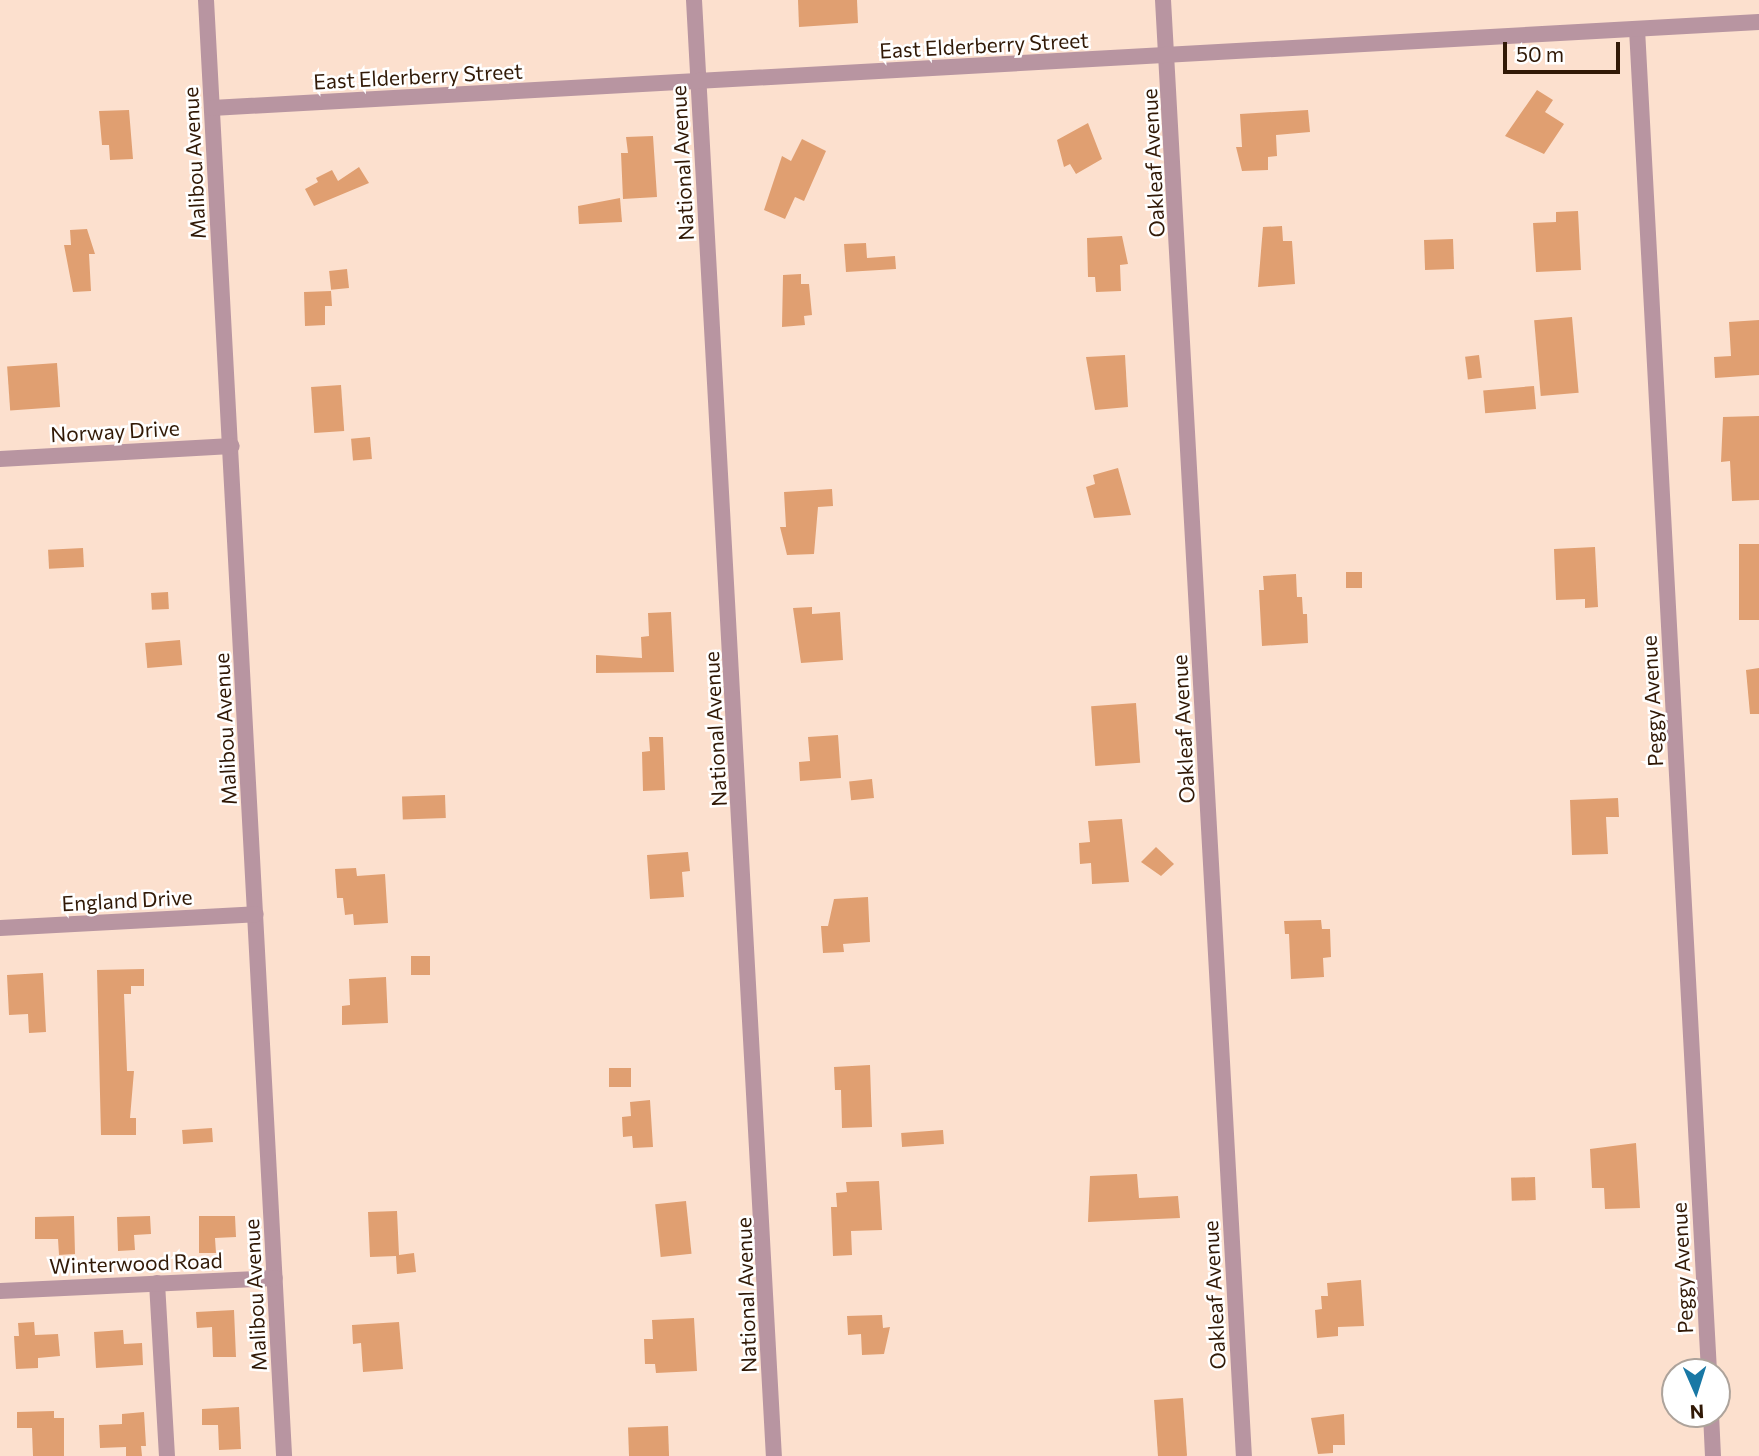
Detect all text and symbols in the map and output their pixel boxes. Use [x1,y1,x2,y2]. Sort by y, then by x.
street label: East Elderberry Street [879,27,1089,63]
scale bar [1507,28,1624,72]
text: 50 m [1516,41,1564,66]
street label: East Elderberry Street [313,58,523,94]
street label: National Avenue [665,85,699,241]
street label: Malibou Avenue [177,86,211,240]
street label: Oakleaf Avenue [1137,88,1169,238]
street label: Norway Drive [50,415,180,447]
street label: Peggy Avenue [1636,635,1668,767]
street label: National Avenue [698,651,732,807]
street label: Malibou Avenue [208,652,242,806]
street label: Oakleaf Avenue [1167,654,1199,804]
street label: England Drive [61,884,193,916]
street label: Peggy Avenue [1666,1202,1698,1334]
street label: National Avenue [731,1217,761,1373]
street label: Malibou Avenue [238,1218,272,1372]
street label: Oakleaf Avenue [1198,1220,1230,1370]
street label: Winterwood Road [49,1247,223,1279]
north arrow [1661,1358,1731,1428]
text: N [1689,1401,1705,1424]

